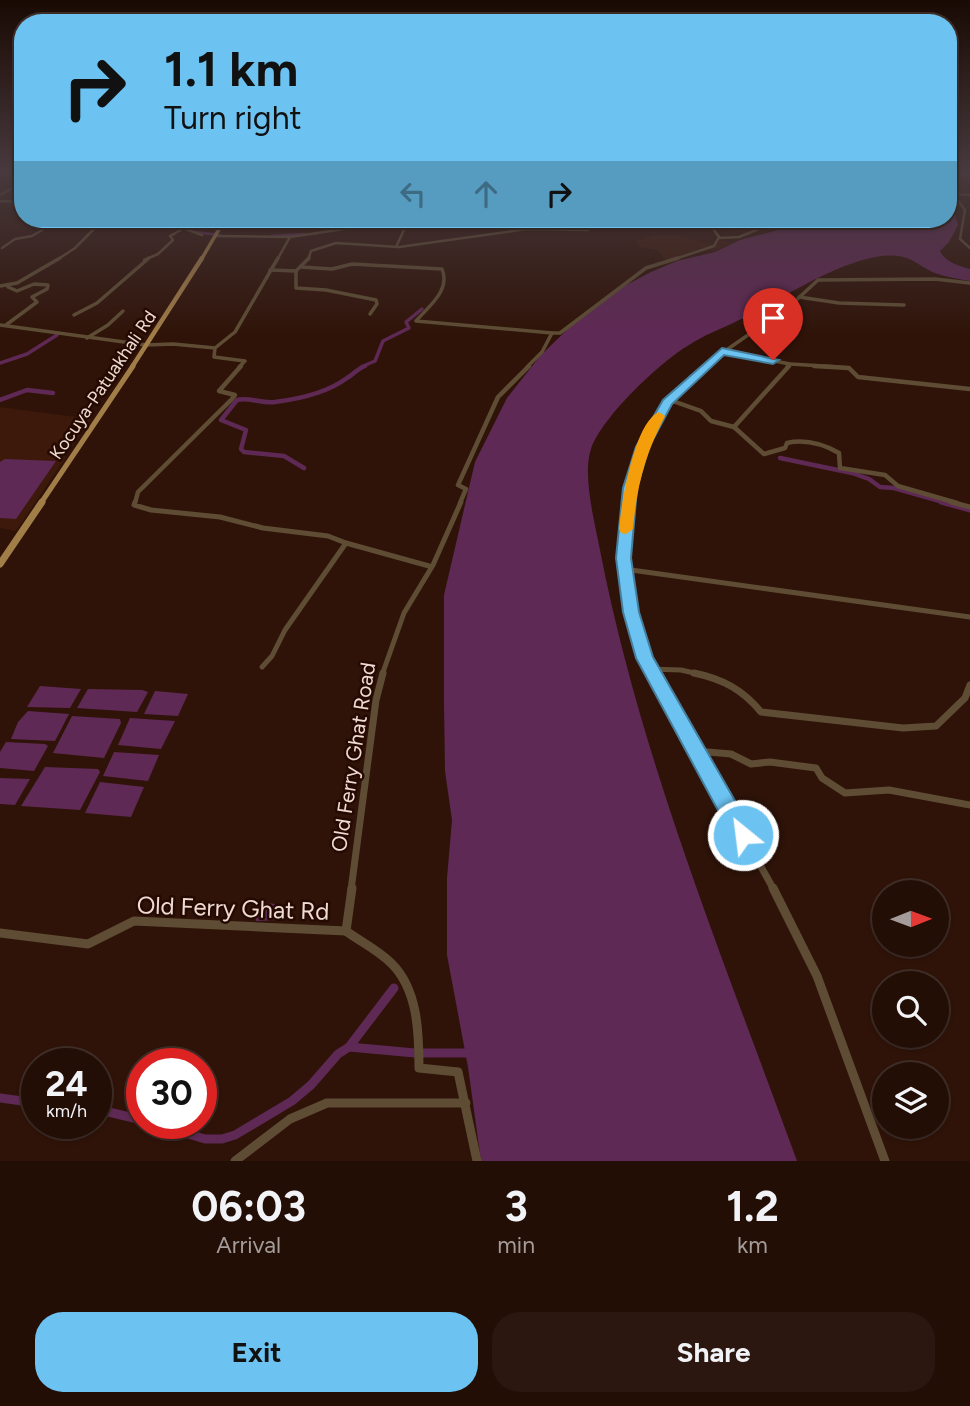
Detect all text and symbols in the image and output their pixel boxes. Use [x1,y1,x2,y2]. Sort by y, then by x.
text: 1.1 km [164,39,298,98]
icon: right [49,42,140,133]
text: Turn right [164,99,302,137]
icon: left [394,175,432,213]
icon: ahead [467,175,505,213]
icon: right [540,175,578,213]
pin [743,288,803,360]
icon: arrive [754,299,792,337]
street label: Kocuya-Patuakhali Rd [45,306,161,464]
street label: Old Ferry Ghat Road [326,660,380,854]
position arrow [706,798,780,872]
north arrow [872,880,948,957]
map controls [872,880,949,1139]
street label: Old Ferry Ghat Rd [136,890,330,926]
button: search [872,971,949,1048]
speed limit sign: 30 [126,1048,217,1139]
button: layers [872,1062,949,1139]
text: 24 [45,1063,88,1105]
text: km/h [46,1100,87,1122]
text: 06:03 [191,1181,306,1232]
text: 3 [504,1181,528,1232]
text: 1.2 [726,1181,779,1232]
text: Arrival [216,1231,281,1259]
text: min [497,1231,535,1259]
text: km [737,1231,768,1259]
button: Exit [35,1312,478,1392]
button: Share [492,1312,935,1392]

